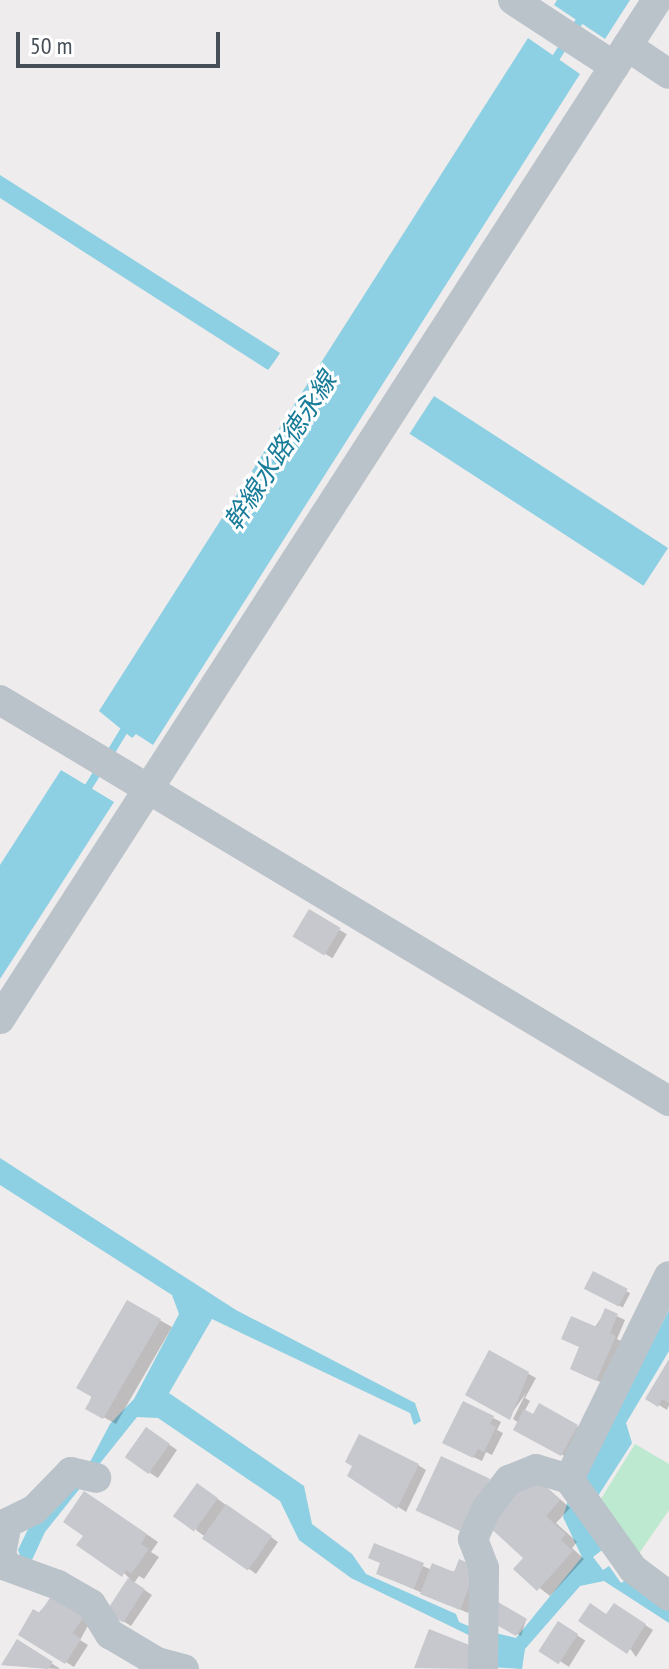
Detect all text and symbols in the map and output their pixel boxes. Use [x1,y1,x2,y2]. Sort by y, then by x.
scale bar [20,16,224,66]
text: 50 m [30,30,72,61]
water label: 幹線水路徳永線 [217,366,343,536]

